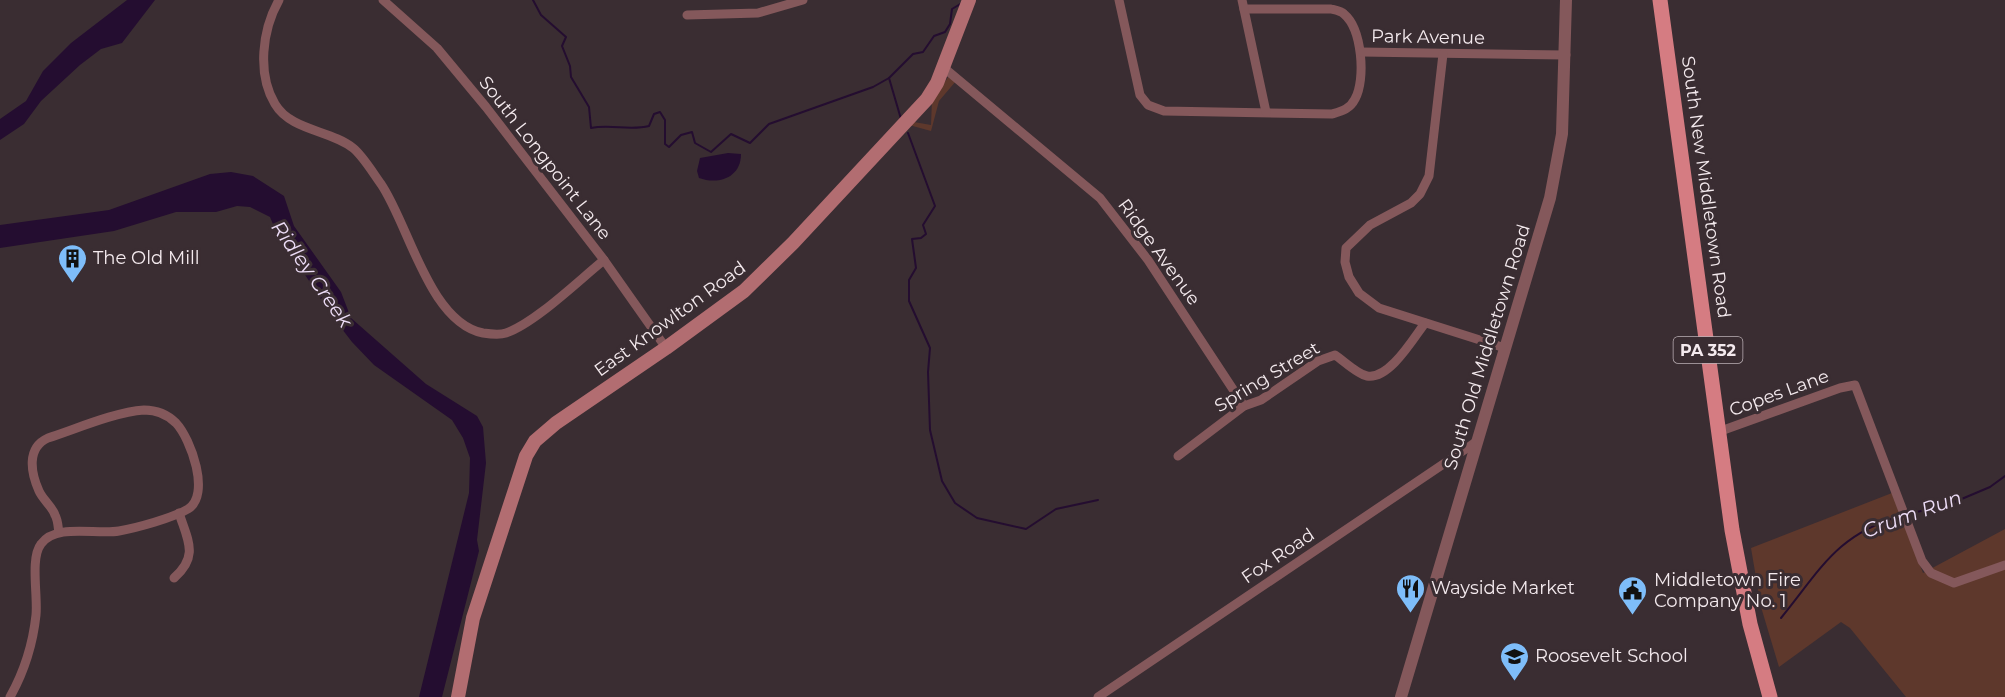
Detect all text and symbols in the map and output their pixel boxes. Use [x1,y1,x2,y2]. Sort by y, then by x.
street label: Park Avenue [1371,25,1485,49]
street label: South New Middletown Road [1677,55,1735,319]
street label: South Longpoint Lane [474,72,616,244]
street label: Ridge Avenue [1113,195,1205,309]
water label: Ridley Creek [266,216,358,333]
street label: South Old Middletown Road [1439,222,1535,472]
building icon: The Old Mill [56,242,88,284]
place label: The Old Mill [93,247,200,269]
street label: East Knowlton Road [590,257,750,381]
street label: Spring Street [1210,337,1324,417]
road number: PA 352 [1674,337,1742,363]
street label: Copes Lane [1726,365,1832,421]
water label: Crum Run [1859,485,1965,543]
street label: Fox Road [1237,524,1319,588]
place label: Middletown Fire Company No. 1 [1654,569,1801,612]
restaurant icon: Wayside Market [1394,572,1426,614]
public building icon: Middletown Fire Company No. 1 [1617,574,1649,616]
place label: Wayside Market [1431,577,1575,599]
school or university icon: Roosevelt School [1498,640,1530,682]
place label: Roosevelt School [1535,645,1688,667]

